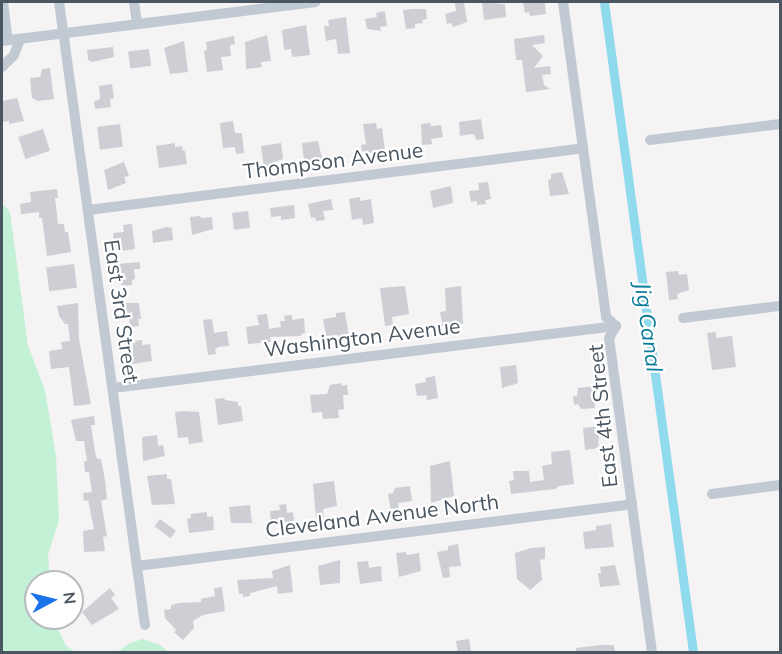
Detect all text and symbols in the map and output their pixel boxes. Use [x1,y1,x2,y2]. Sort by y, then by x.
street label: Thompson Avenue [241,136,425,184]
street label: East 3rd Street [99,238,145,384]
water label: Jig Canal [629,280,667,374]
street label: Washington Avenue [262,312,462,362]
street label: East 4th Street [582,343,622,489]
street label: Cleveland Avenue North [264,488,500,542]
north arrow [24,570,84,630]
text: N [59,591,81,605]

